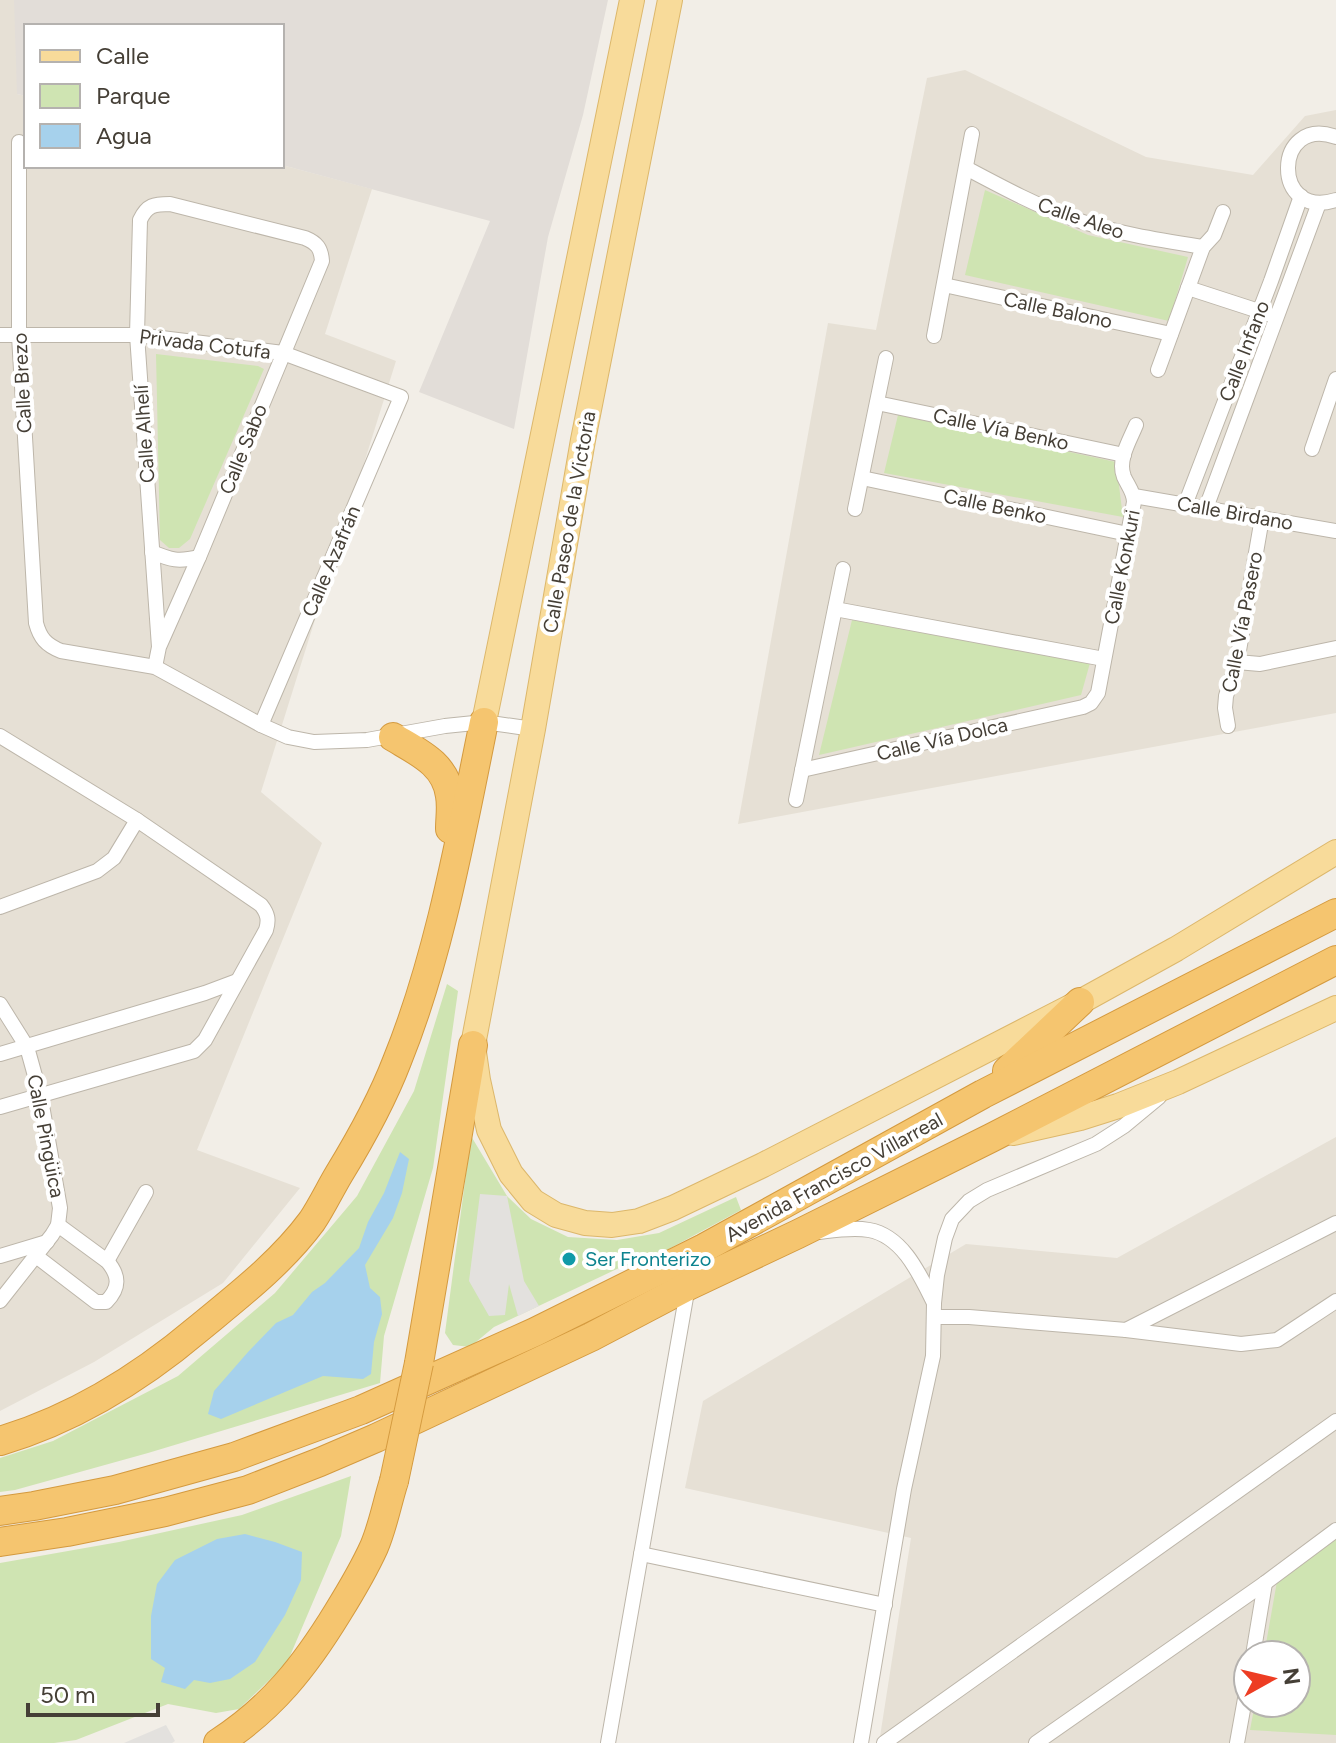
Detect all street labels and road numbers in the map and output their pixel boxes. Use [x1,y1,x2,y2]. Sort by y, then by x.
street label: Calle Aleo [1035,192,1127,244]
street label: Calle Balono [1001,287,1115,333]
street label: Calle Infano [1214,297,1274,405]
street label: Privada Cotufa [138,324,272,364]
street label: Calle Brezo [7,332,37,434]
street label: Calle Alhelí [129,383,159,484]
street label: Calle Sabo [214,400,272,498]
street label: Calle Vía Benko [931,403,1071,455]
street label: Calle Paseo de la Victoria [538,409,600,635]
street label: Calle Benko [941,483,1049,529]
street label: Calle Birdano [1175,491,1295,535]
street label: Calle Azafrán [297,502,365,620]
street label: Calle Konkuri [1099,508,1145,626]
street label: Calle Vía Pasero [1217,549,1267,695]
street label: Calle Vía Dolca [874,712,1010,766]
street label: Calle Pingüica [22,1072,70,1200]
street label: Avenida Francisco Villarreal [721,1107,947,1247]

